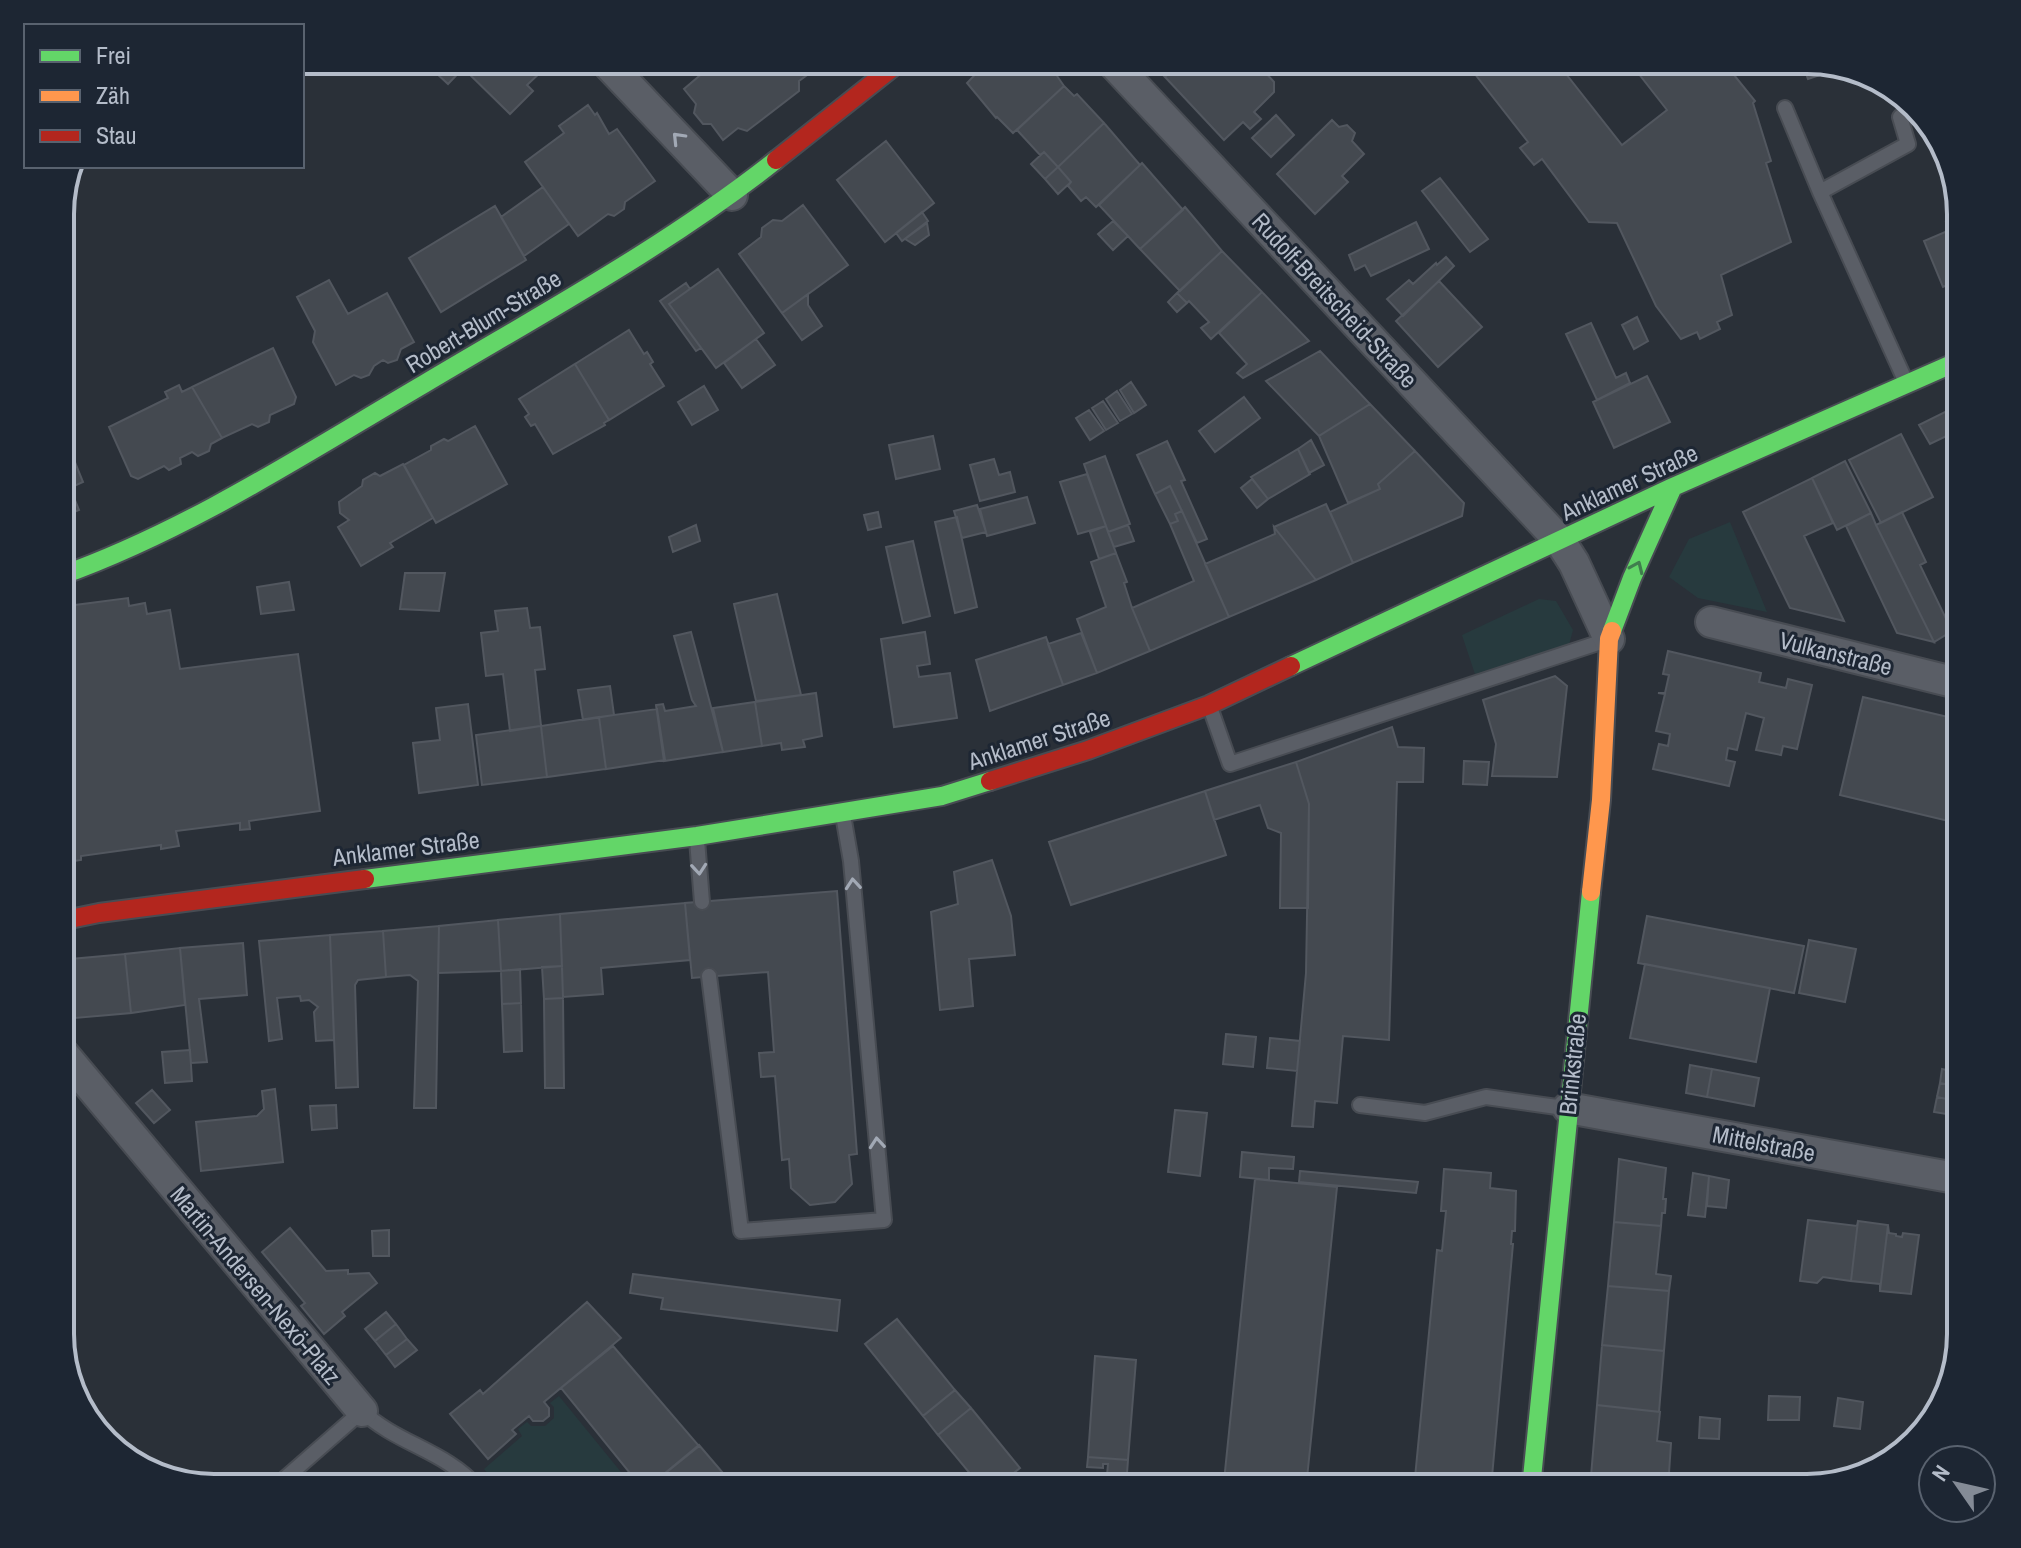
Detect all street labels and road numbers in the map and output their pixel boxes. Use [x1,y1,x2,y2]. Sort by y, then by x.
street label: Rudolf-Breitscheid-Straße [1245,205,1425,395]
street label: Robert-Blum-Straße [399,262,567,380]
street label: Anklamer Straße [1554,436,1703,528]
street label: Vulkanstraße [1776,624,1896,682]
street label: Anklamer Straße [963,701,1114,777]
street label: Anklamer Straße [330,823,481,873]
street label: Brinkstraße [1551,1012,1593,1116]
street label: Mittelstraße [1710,1117,1818,1169]
street label: Martin-Andersen-Nexö-Platz [164,1179,349,1391]

